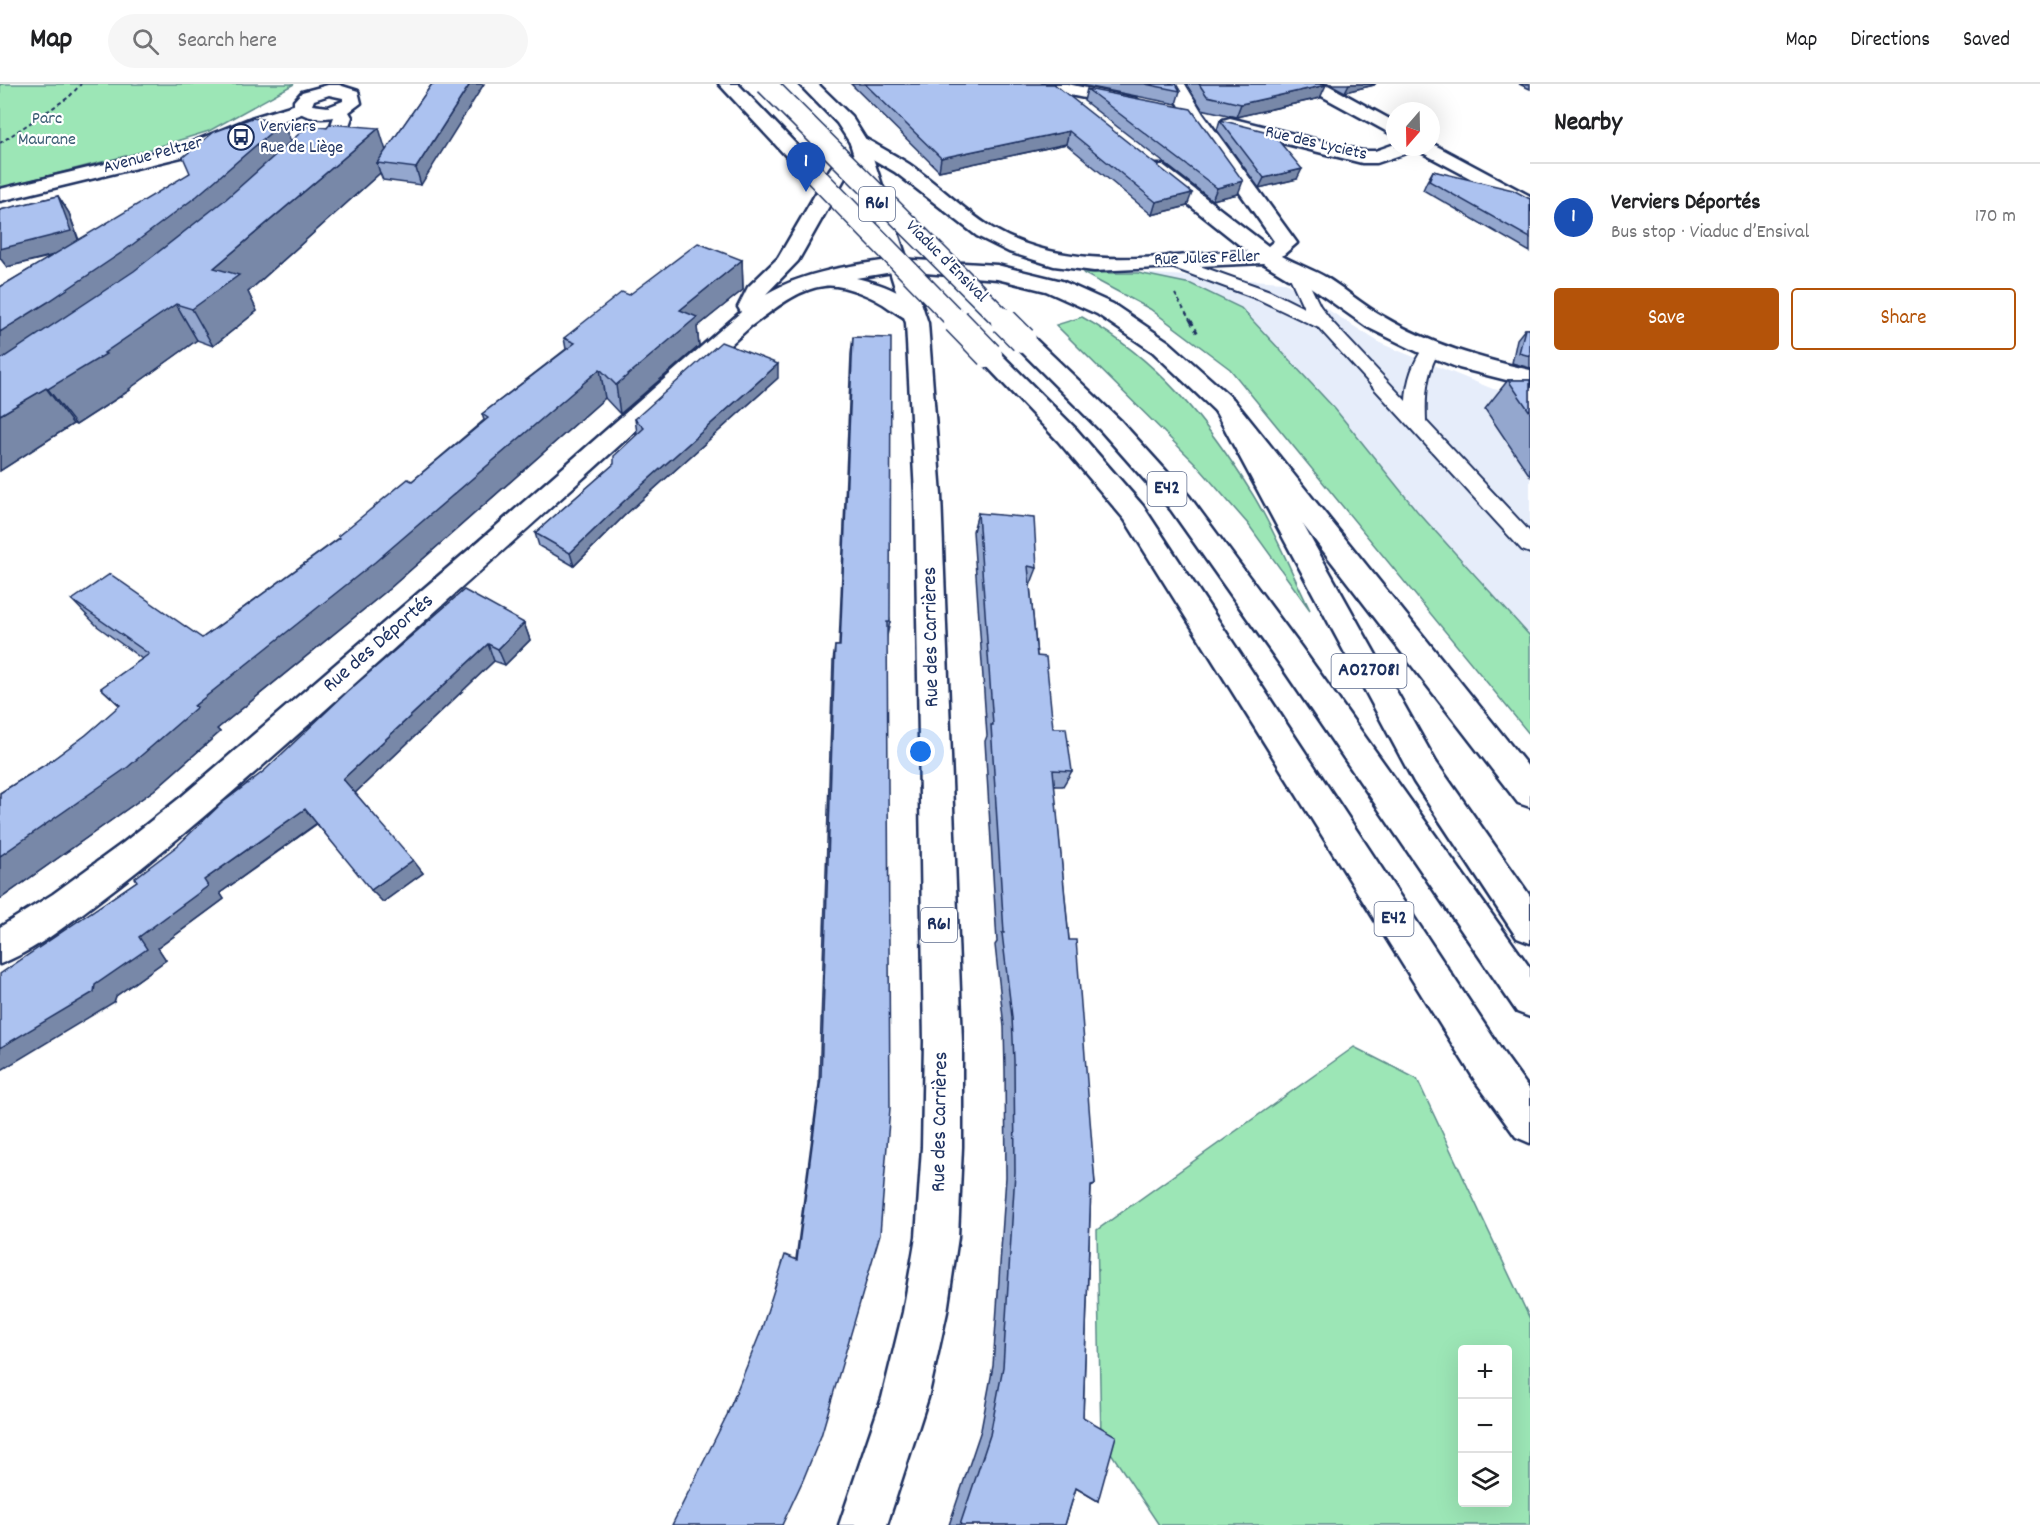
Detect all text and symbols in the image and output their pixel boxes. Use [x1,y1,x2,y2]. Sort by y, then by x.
search box [108,14,528,68]
text: Map [30,21,72,61]
icon: search [129,25,162,58]
text: Search here [177,26,277,57]
text: Map [1786,26,1817,56]
text: Directions [1850,26,1930,56]
text: Saved [1963,26,2010,56]
north arrow [1386,102,1440,156]
text: Nearby [1554,105,1622,142]
park label: Parc Maurane [18,107,76,153]
place label: Verviers Rue de Liège [260,115,343,161]
street label: Rue des Lyciets [1263,120,1369,168]
bus stop icon: Verviers Rue de Liège [226,122,256,152]
street label: Avenue Peltzer [101,131,206,181]
pin: 1 [786,142,826,192]
road number: R61 [859,187,895,221]
text: Verviers Déportés [1611,188,1761,219]
text: 1 [1571,203,1576,231]
text: 170 m [1975,203,2016,231]
street label: Viaduc d’Ensival [899,215,993,309]
text: Bus stop · Viaduc d’Ensival [1611,219,1809,247]
street label: Rue Jules Feller [1154,245,1261,273]
button: Save [1554,288,1779,350]
button: Share [1791,288,2016,350]
road number: E42 [1148,472,1186,506]
street label: Rue des Carrières [916,566,948,708]
street label: Rue des Déportés [317,587,441,701]
road number: A027081 [1332,654,1406,688]
your location [906,737,935,766]
road number: E42 [1374,902,1414,936]
road number: R61 [921,908,957,942]
street label: Rue des Carrières [925,1051,957,1193]
map controls [1458,1345,1512,1507]
button: + [1458,1345,1512,1399]
button: − [1458,1399,1512,1453]
button: layers [1458,1453,1512,1507]

